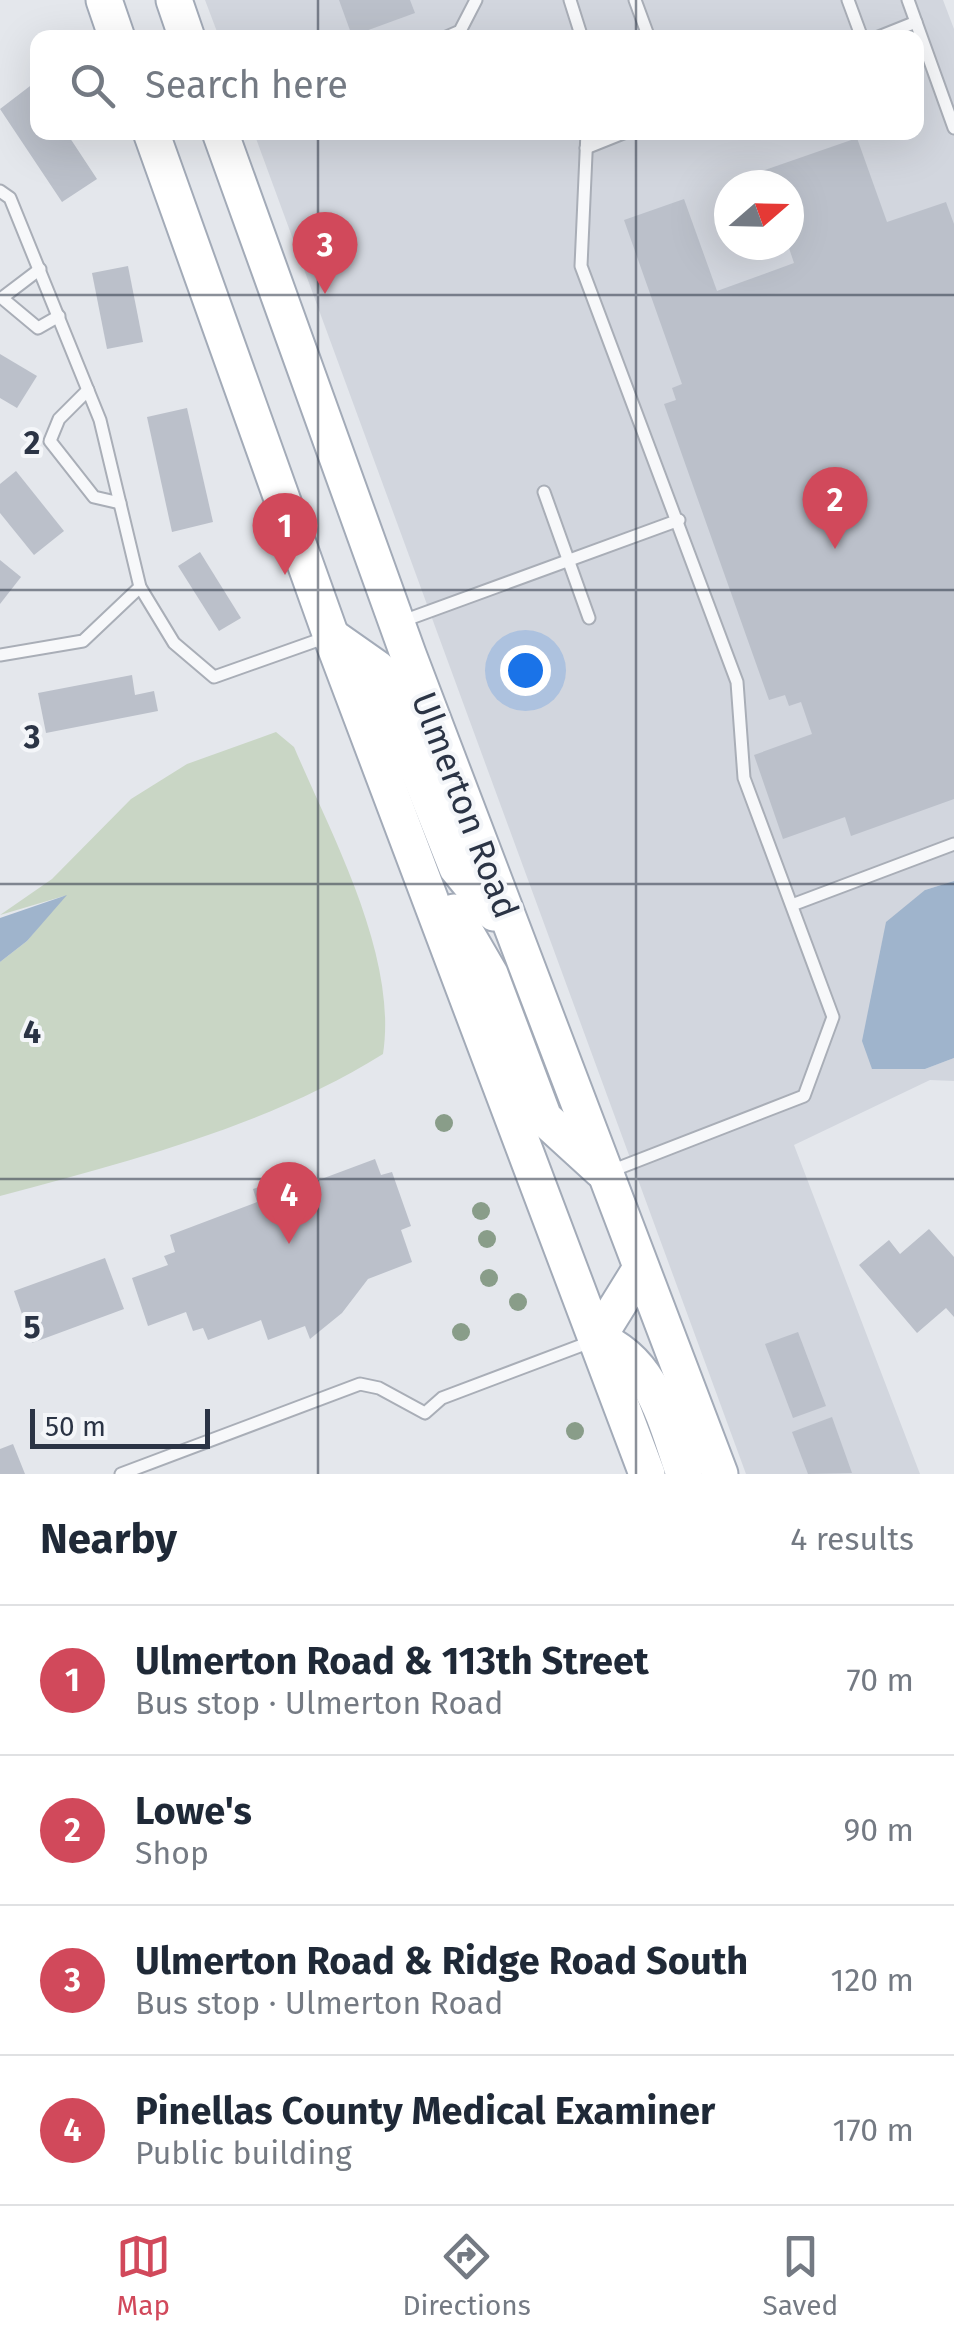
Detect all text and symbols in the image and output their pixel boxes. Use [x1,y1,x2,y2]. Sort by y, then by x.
search box [30,30,924,140]
icon: search [65,58,120,113]
text: Search here [145,62,348,108]
north arrow [714,170,804,260]
pin: 3 [292,212,358,294]
text: 2 [24,424,40,462]
pin: 2 [802,466,868,549]
pin: 1 [252,492,318,575]
your location [500,645,551,696]
street label: Ulmerton Road [403,686,527,924]
text: 3 [23,718,40,756]
text: 4 [23,1013,41,1051]
pin: 4 [256,1162,322,1244]
text: 5 [23,1308,41,1346]
scale bar [30,1404,210,1448]
text: 50 m [45,1410,106,1443]
text: Nearby [40,1514,177,1564]
text: 4 results [790,1520,914,1558]
text: Ulmerton Road & 113th Street [135,1638,649,1684]
text: 1 [65,1661,80,1699]
text: 70 m [846,1661,914,1699]
text: Bus stop · Ulmerton Road [135,1684,503,1722]
text: Lowe's [135,1788,252,1834]
text: 2 [64,1811,81,1849]
text: 90 m [843,1811,914,1849]
text: Shop [135,1834,209,1872]
text: Ulmerton Road & Ridge Road South [135,1938,748,1984]
text: 3 [64,1961,81,1999]
text: 120 m [831,1961,914,1999]
text: Bus stop · Ulmerton Road [135,1984,503,2022]
text: Pinellas County Medical Examiner [135,2088,715,2134]
text: 4 [63,2111,82,2149]
text: 170 m [833,2111,914,2149]
text: Public building [135,2134,352,2172]
tab: Map [116,2229,171,2322]
tab: Directions [402,2229,531,2322]
tab: Saved [762,2229,838,2322]

